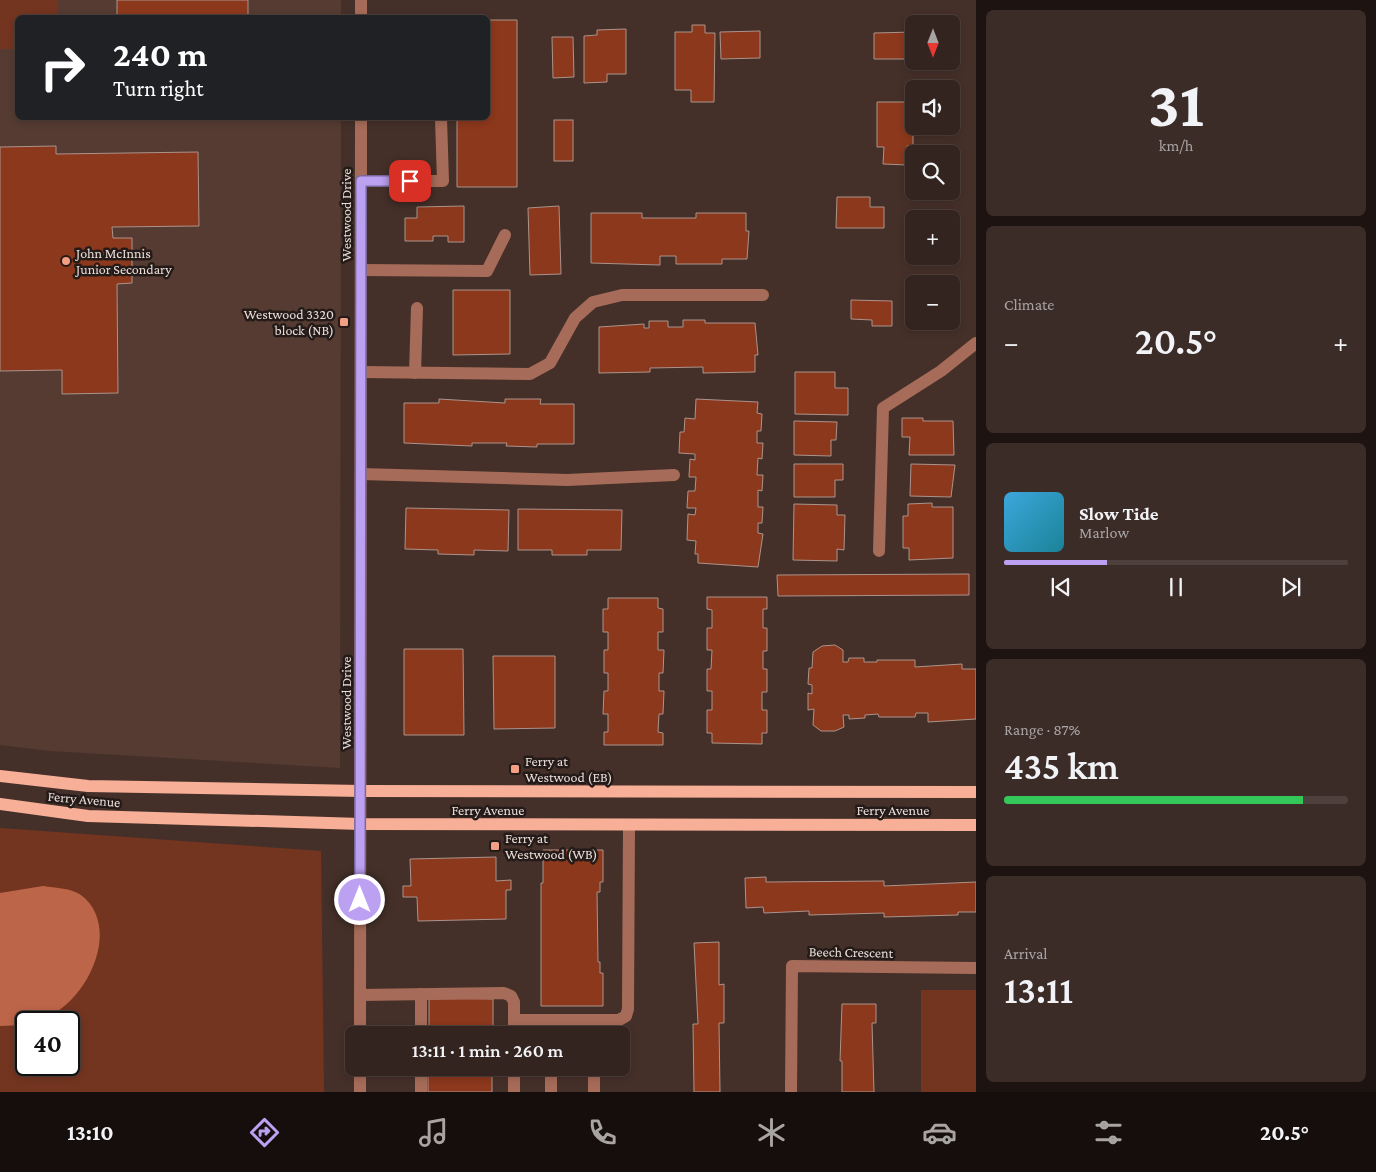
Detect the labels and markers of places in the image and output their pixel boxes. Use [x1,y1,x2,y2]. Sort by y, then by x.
pin [389,160,431,202]
place label: John McInnis Junior Secondary [74,245,172,277]
marker: John McInnis Junior Secondary [60,255,72,267]
place label: Westwood 3320 block (NB) [244,306,334,339]
marker: Westwood 3320 block (NB) [338,316,350,328]
place label: Ferry at Westwood (EB) [525,753,612,786]
marker: Ferry at Westwood (EB) [509,763,521,775]
place label: Ferry at Westwood (WB) [505,830,598,863]
marker: Ferry at Westwood (WB) [489,840,501,852]

